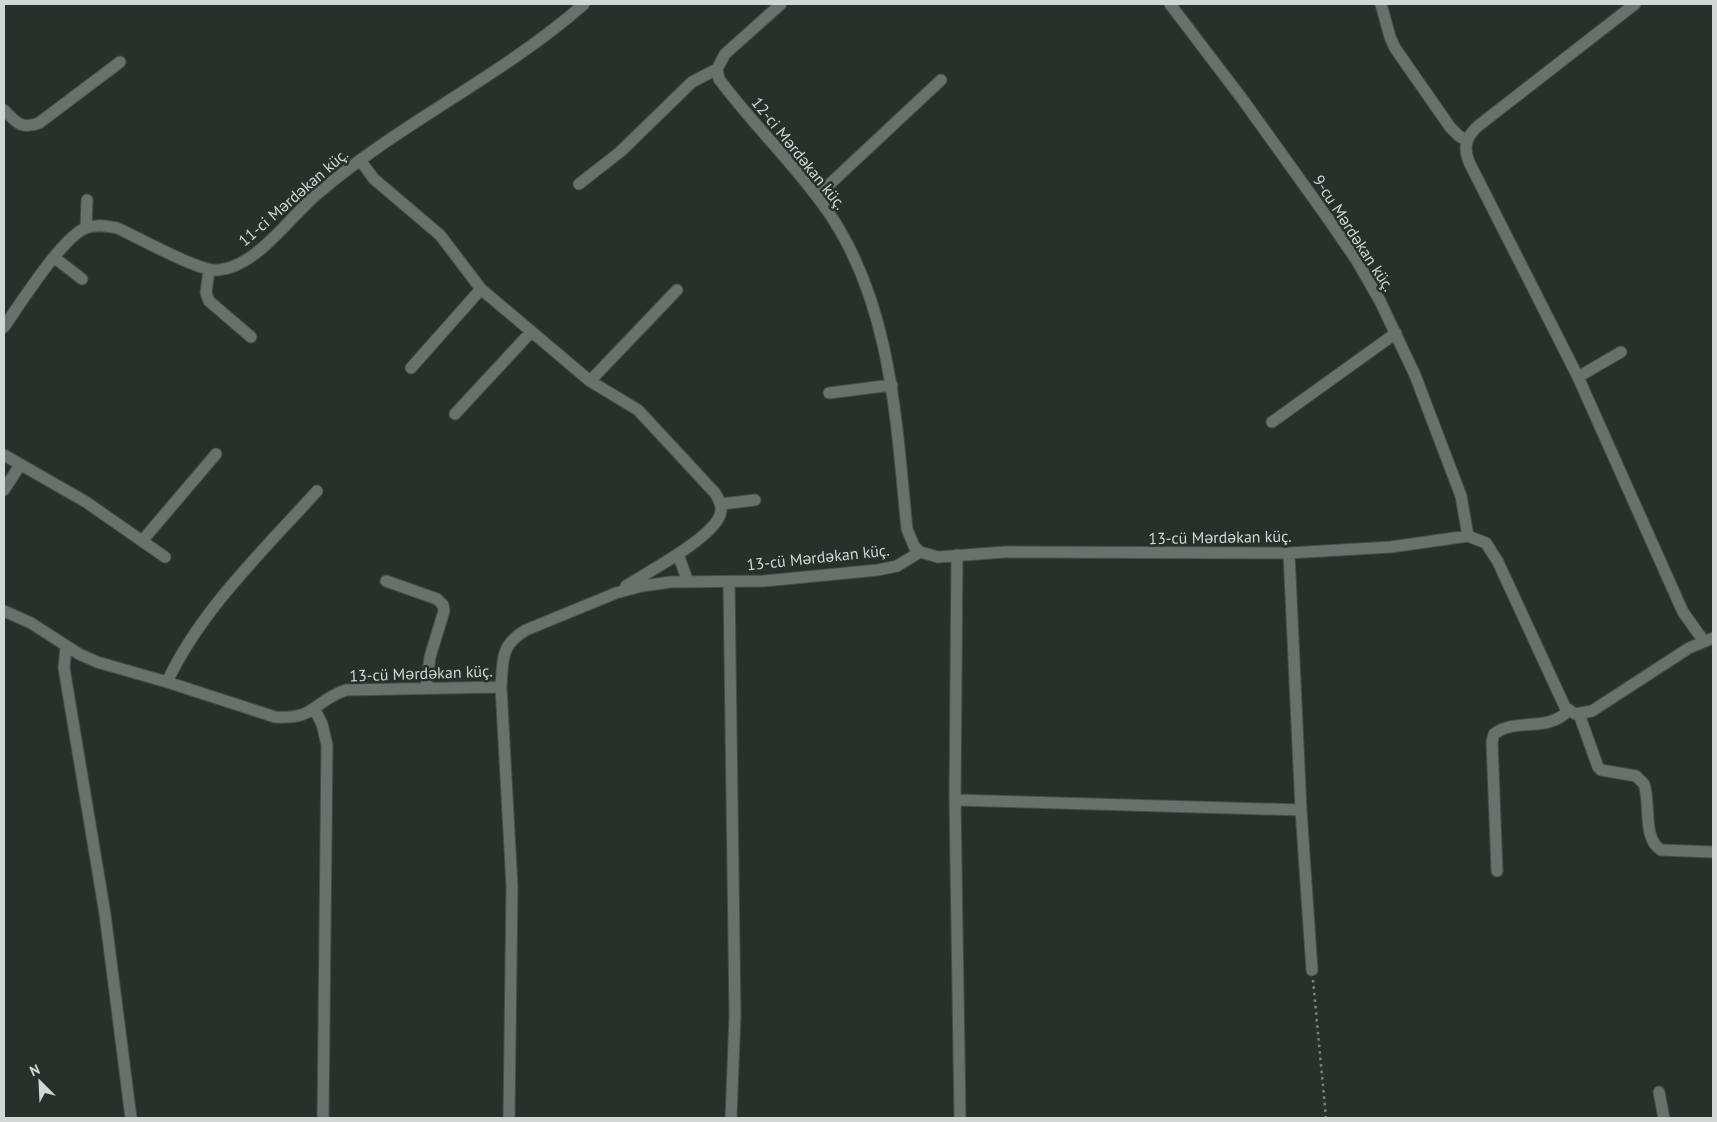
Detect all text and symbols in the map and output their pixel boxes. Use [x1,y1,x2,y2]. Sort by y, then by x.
street label: 12-ci Mərdəkan küç. [747,93,851,213]
street label: 11-ci Mərdəkan küç. [234,144,352,250]
street label: 9-cu Mərdəkan küç. [1309,171,1399,295]
street label: 13-cü Mərdəkan küç. [1148,526,1292,548]
street label: 13-cü Mərdəkan küç. [746,540,890,574]
street label: 13-cü Mərdəkan küç. [349,661,493,685]
north arrow [15,1057,65,1107]
text: N [27,1060,43,1080]

